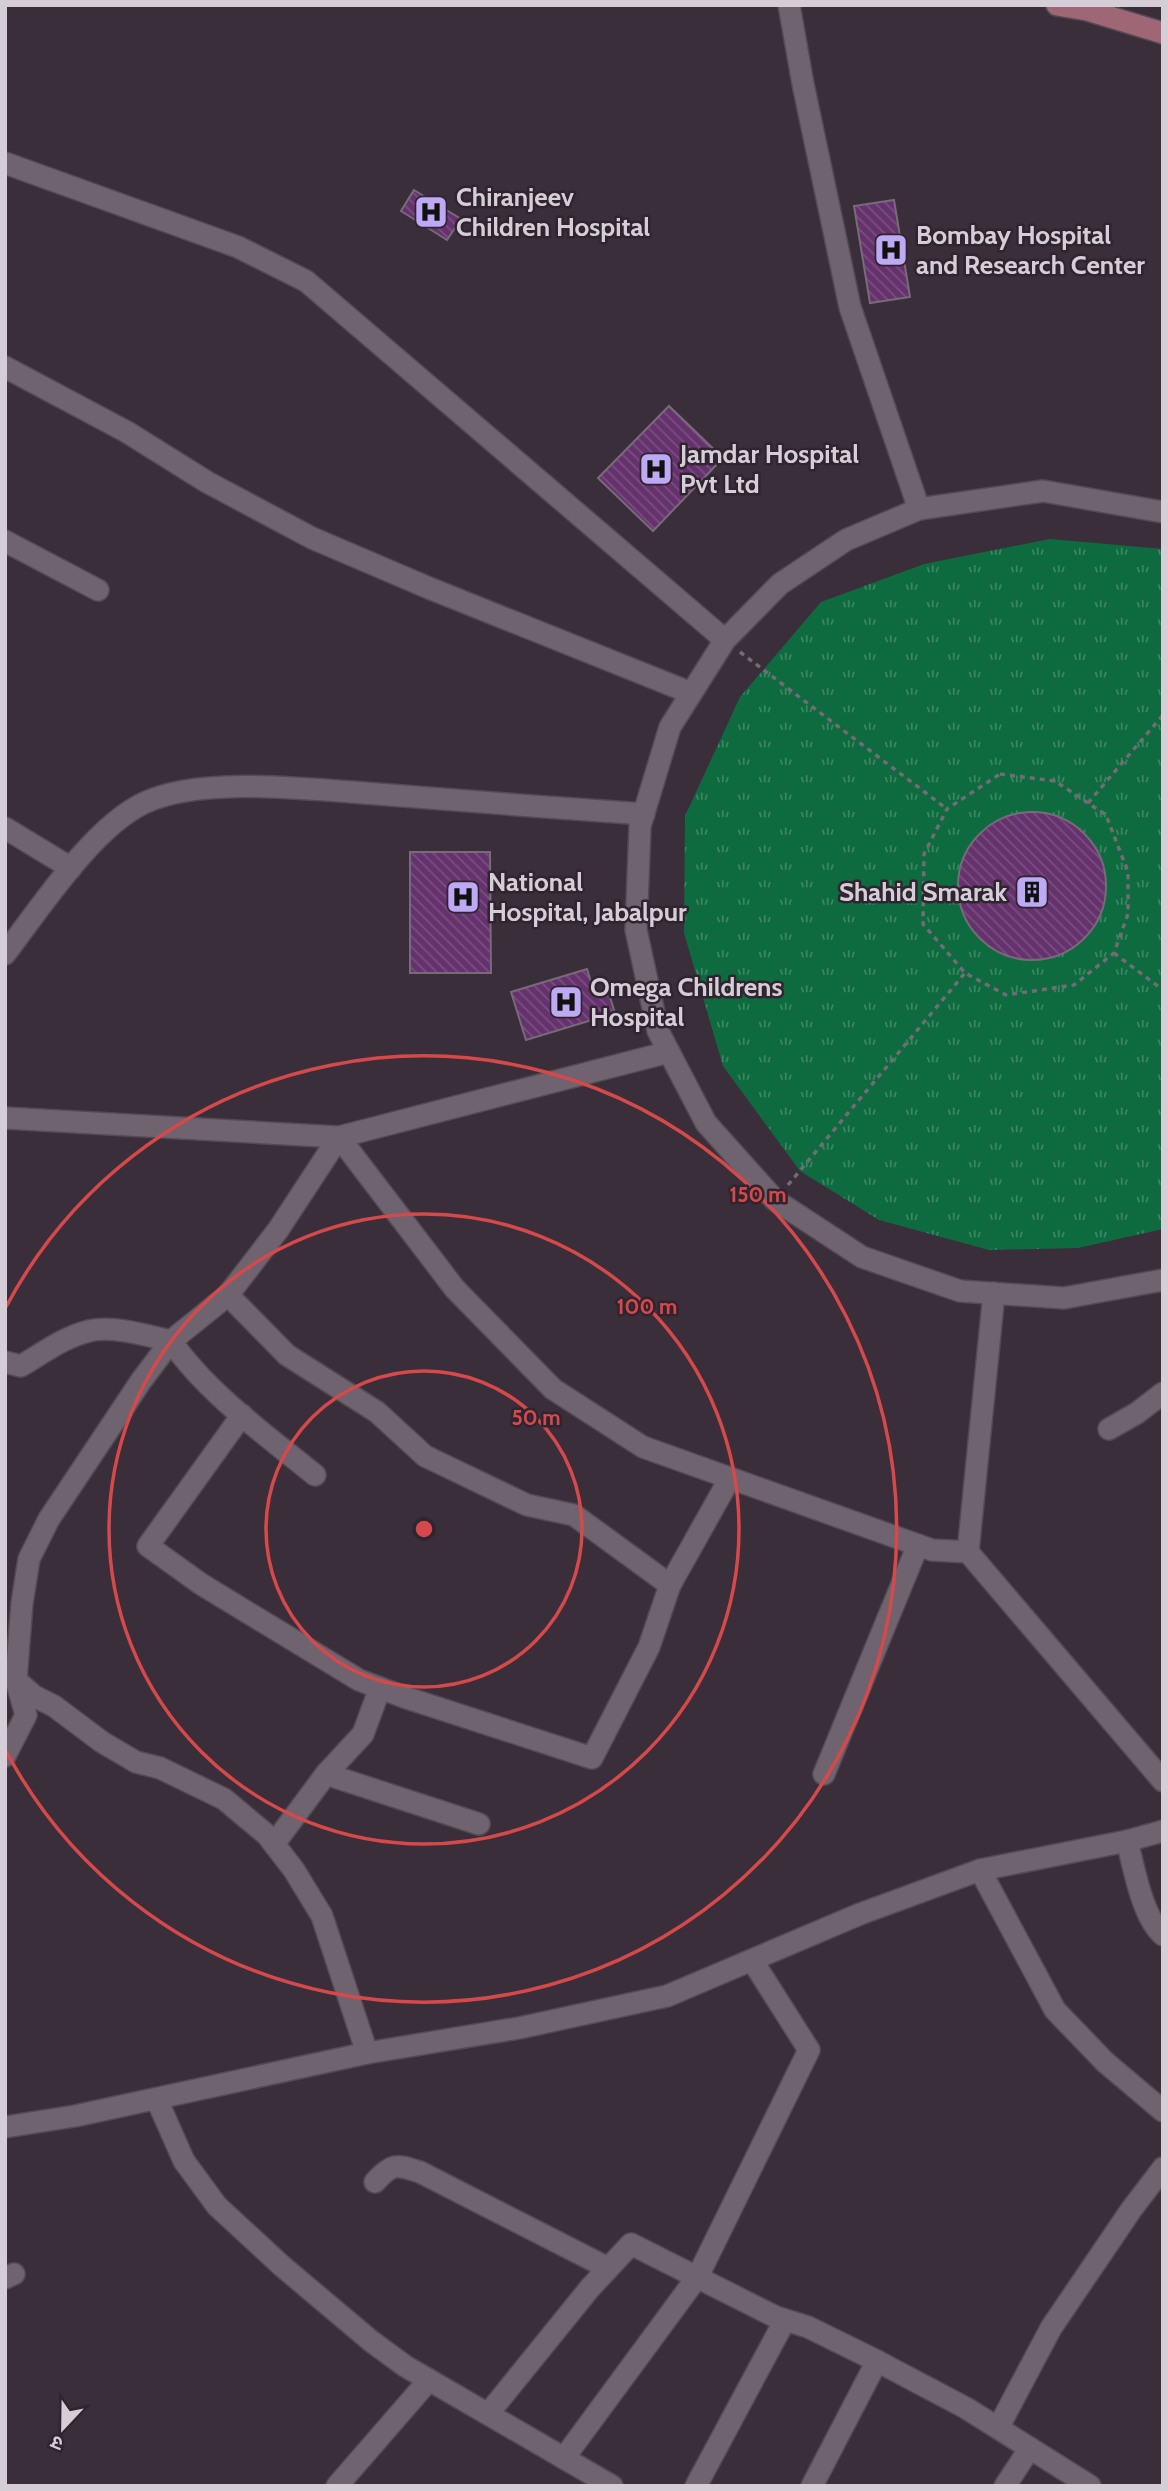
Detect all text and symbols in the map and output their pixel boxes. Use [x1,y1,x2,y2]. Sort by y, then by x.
place label: Chiranjeev Children Hospital [456,181,650,243]
hospital icon: Chiranjeev Children Hospital [412,193,450,231]
place label: Bombay Hospital and Research Center [916,219,1145,281]
hospital icon: Bombay Hospital and Research Center [872,231,910,269]
place label: Jamdar Hospital Pvt Ltd [679,438,859,500]
hospital icon: Jamdar Hospital Pvt Ltd [637,450,675,488]
place label: National Hospital, Jabalpur [488,866,687,928]
building icon: Shahid Smarak [1013,873,1051,911]
place label: Shahid Smarak [839,876,1007,908]
hospital icon: National Hospital, Jabalpur [444,878,482,916]
place label: Omega Childrens Hospital [590,971,782,1033]
hospital icon: Omega Childrens Hospital [547,983,585,1021]
text: 150 m [730,1182,786,1207]
text: 100 m [617,1294,677,1319]
text: 50 m [511,1405,561,1430]
centre of rings [412,1517,436,1541]
north arrow [28,2393,98,2463]
text: उ [47,2430,66,2456]

